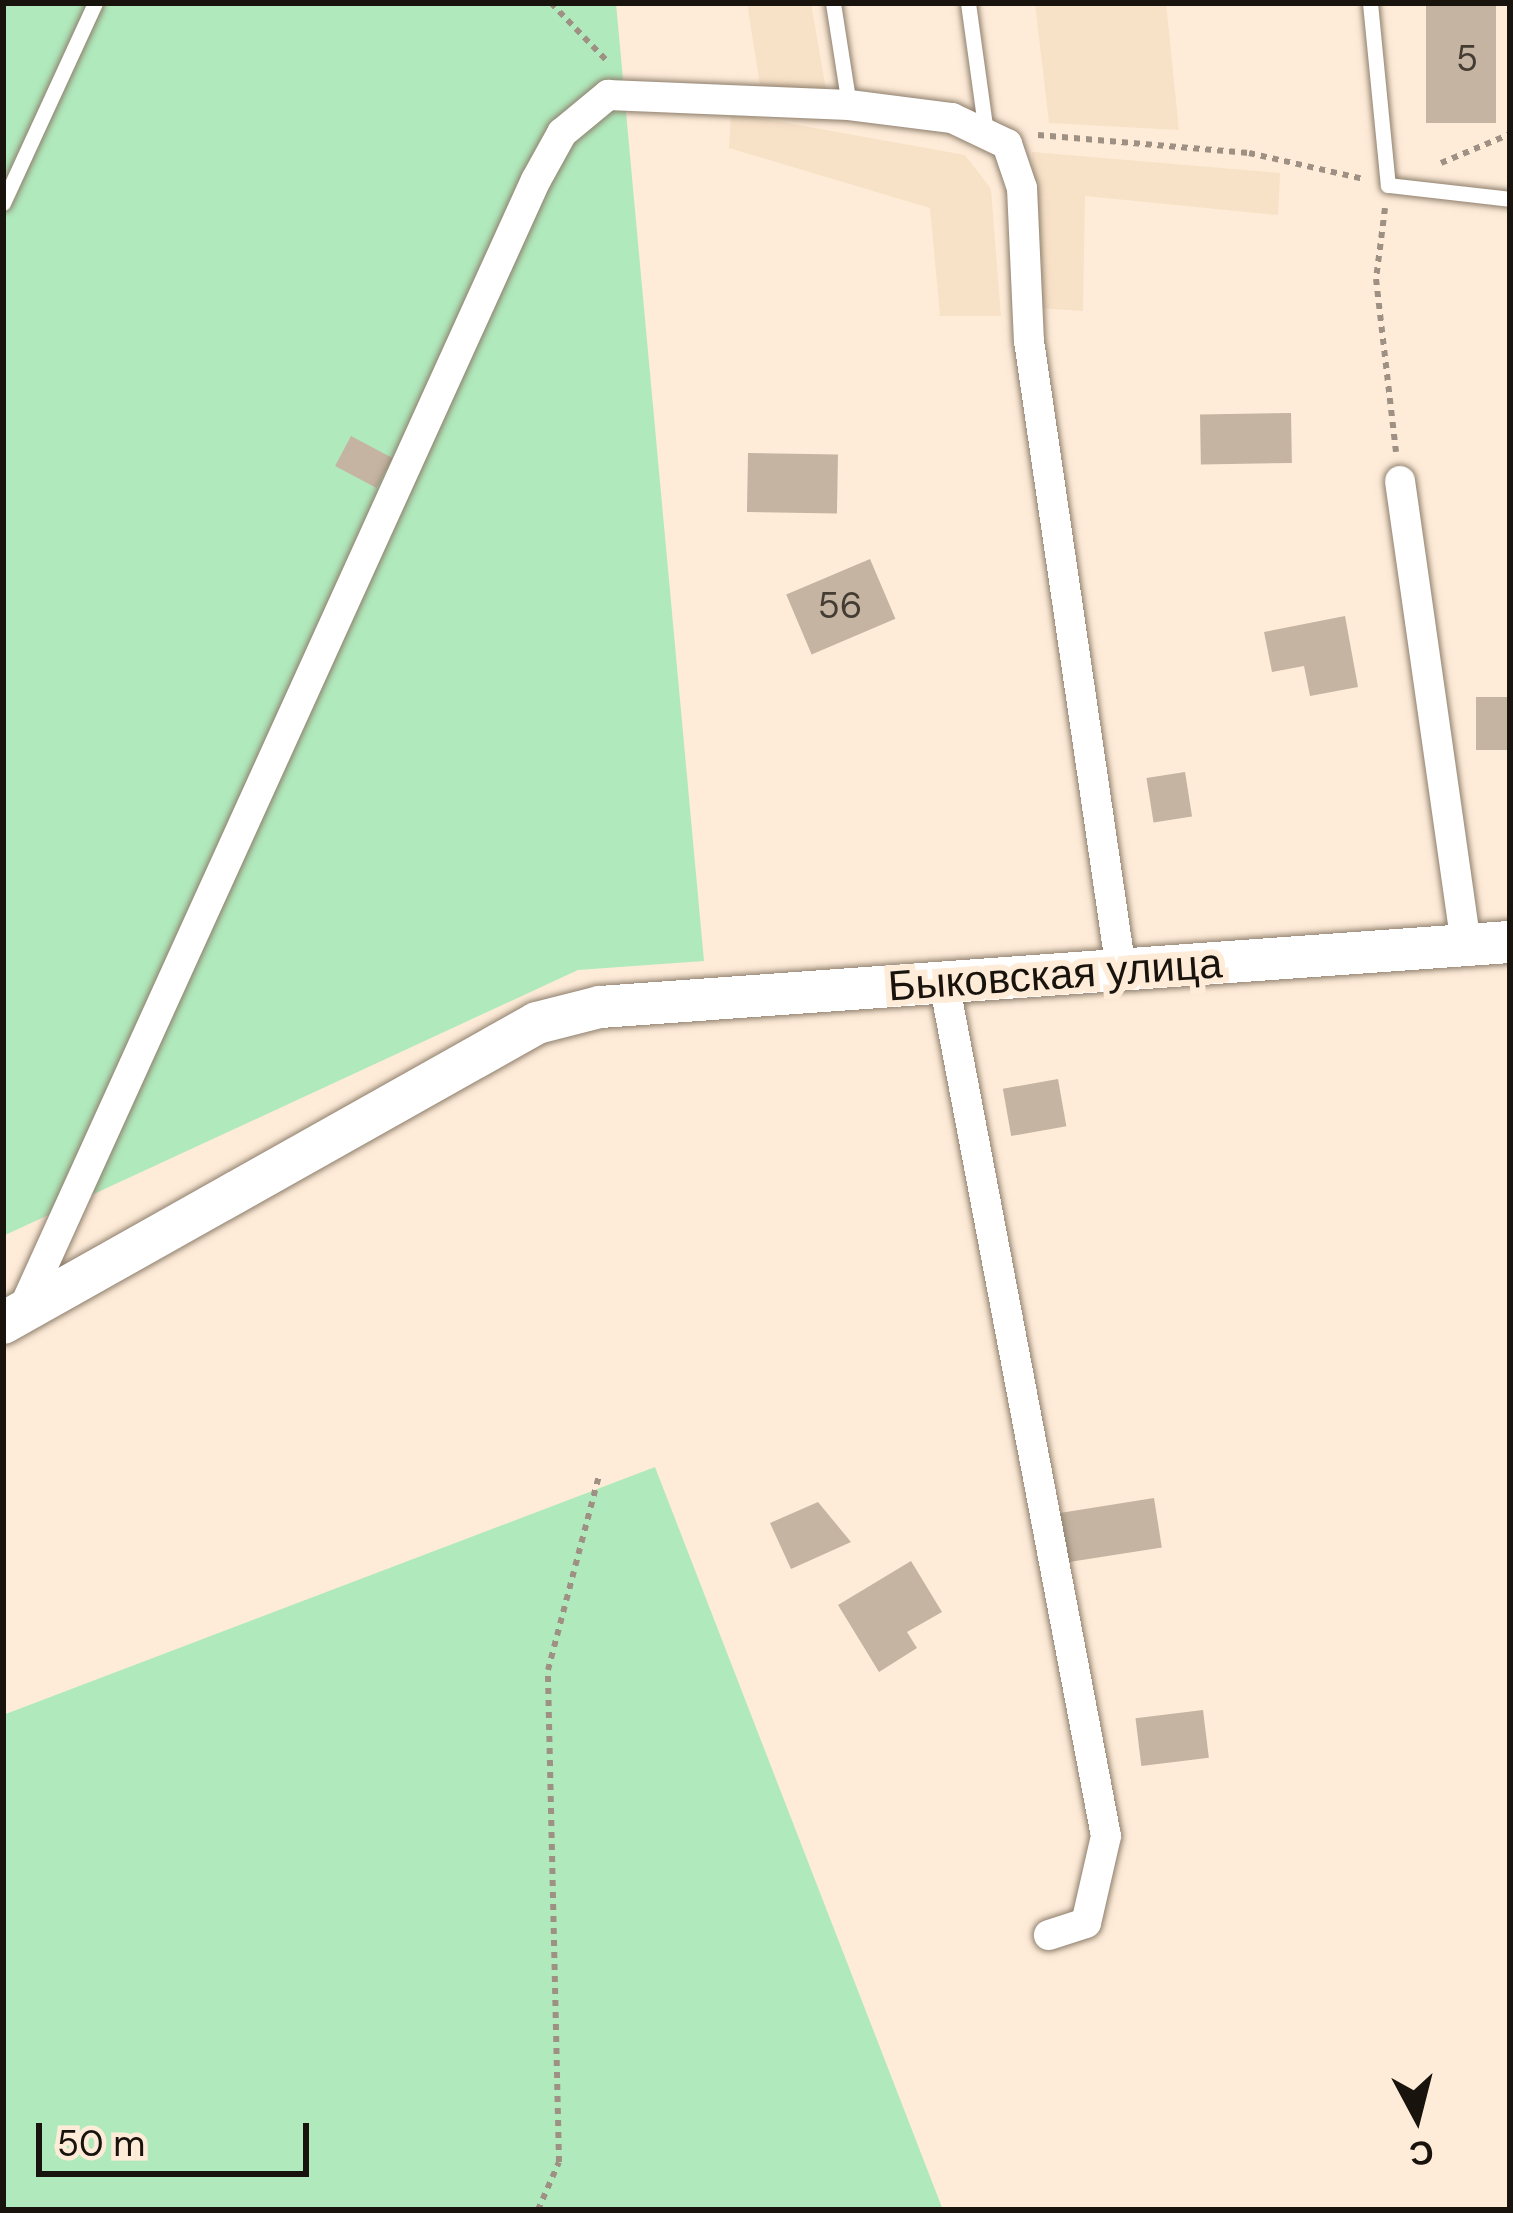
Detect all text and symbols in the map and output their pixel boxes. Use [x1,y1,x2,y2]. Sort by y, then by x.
house number: 5 [1456,37,1478,81]
house number: 56 [818,584,862,628]
street label: Быковская улица [886,938,1224,1012]
north arrow [1357,2057,1477,2177]
scale bar [42,2099,315,2173]
text: 50 m [57,2120,145,2167]
text: С [1407,2130,1436,2176]

